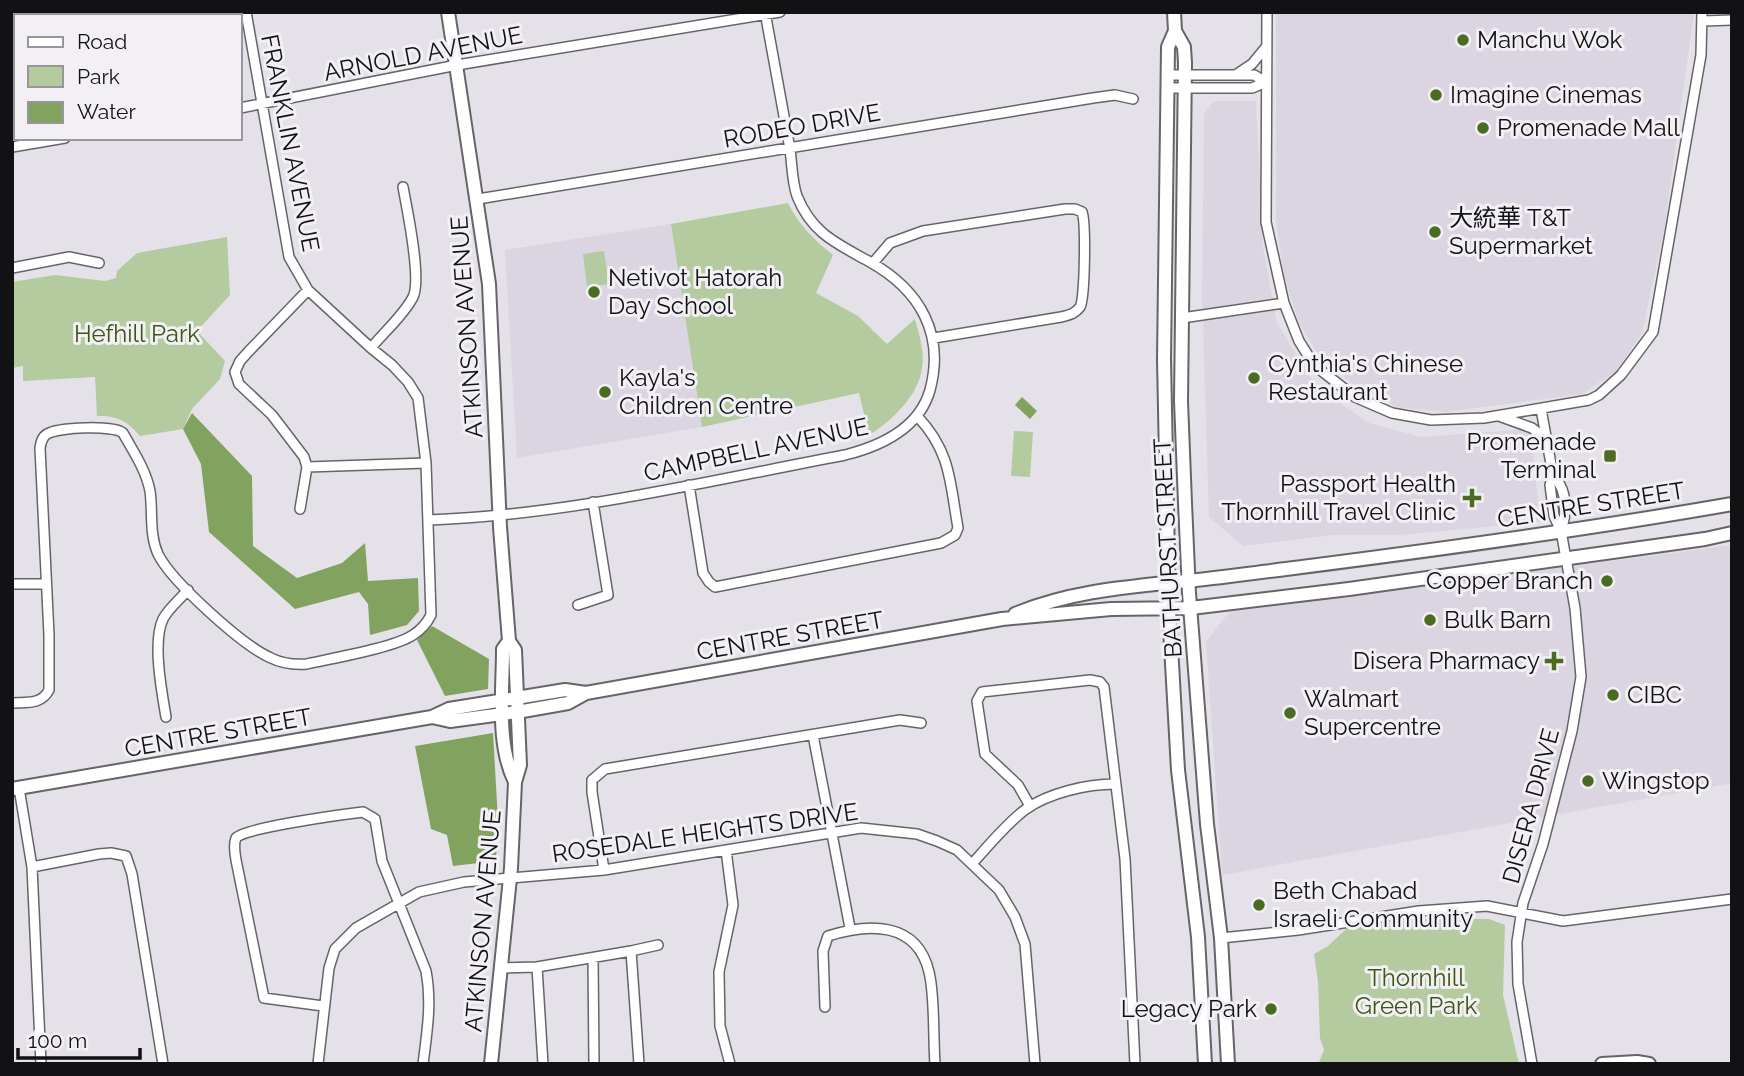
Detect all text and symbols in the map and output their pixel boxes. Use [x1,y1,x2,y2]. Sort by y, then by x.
legend [14,14,242,140]
street label: ARNOLD AVENUE [321,20,525,87]
place label: Manchu Wok [1477,25,1622,54]
text: Road [77,29,127,54]
street label: FRANKLIN AVENUE [255,32,326,254]
marker: Manchu Wok [1455,32,1471,48]
text: Park [77,64,120,89]
place label: Imagine Cinemas [1450,80,1642,109]
marker: Imagine Cinemas [1428,87,1444,103]
street label: RODEO DRIVE [721,97,883,154]
text: Water [77,99,136,124]
place label: Promenade Mall [1497,113,1680,142]
marker: Promenade Mall [1475,120,1491,136]
place label: 大統華 T&T Supermarket [1449,203,1593,260]
street label: ATKINSON AVENUE [444,215,489,439]
marker: 大統華 T&T Supermarket [1427,224,1443,240]
place label: Netivot Hatorah Day School [608,263,782,320]
marker: Netivot Hatorah Day School [586,284,602,300]
park label: Hefhill Park [74,319,200,348]
place label: Cynthia's Chinese Restaurant [1268,349,1463,406]
place label: Kayla's Children Centre [619,363,793,420]
marker: Cynthia's Chinese Restaurant [1246,370,1262,386]
marker: Kayla's Children Centre [597,384,613,400]
street label: CAMPBELL AVENUE [641,412,871,487]
place label: Promenade Terminal [1467,427,1596,484]
street label: BATHURST STREET [1147,437,1188,658]
marker: Promenade Terminal [1602,448,1618,464]
place label: Passport Health Thornhill Travel Clinic [1221,469,1456,526]
street label: CENTRE STREET [1495,475,1687,534]
marker: Passport Health Thornhill Travel Clinic [1462,488,1482,508]
place label: Copper Branch [1426,566,1593,595]
marker: Copper Branch [1599,573,1615,589]
street label: CENTRE STREET [694,605,886,666]
place label: Bulk Barn [1444,605,1551,634]
marker: Bulk Barn [1422,612,1438,628]
place label: Disera Pharmacy [1353,646,1540,675]
marker: Disera Pharmacy [1546,653,1562,669]
place label: CIBC [1627,680,1682,709]
place label: Walmart Supercentre [1304,684,1441,741]
marker: CIBC [1605,687,1621,703]
street label: CENTRE STREET [122,702,314,763]
marker: Walmart Supercentre [1282,705,1298,721]
street label: DISERA DRIVE [1496,725,1565,887]
place label: Wingstop [1602,766,1710,795]
marker: Wingstop [1580,773,1596,789]
street label: ROSEDALE HEIGHTS DRIVE [550,797,860,868]
street label: ATKINSON AVENUE [458,809,507,1033]
place label: Beth Chabad Israeli Community [1273,876,1473,933]
marker: Beth Chabad Israeli Community [1251,897,1267,913]
park label: Thornhill Green Park [1355,963,1478,1020]
place label: Legacy Park [1121,994,1257,1023]
marker: Legacy Park [1263,1001,1279,1017]
scale bar [18,1016,140,1060]
text: 100 m [28,1028,87,1053]

